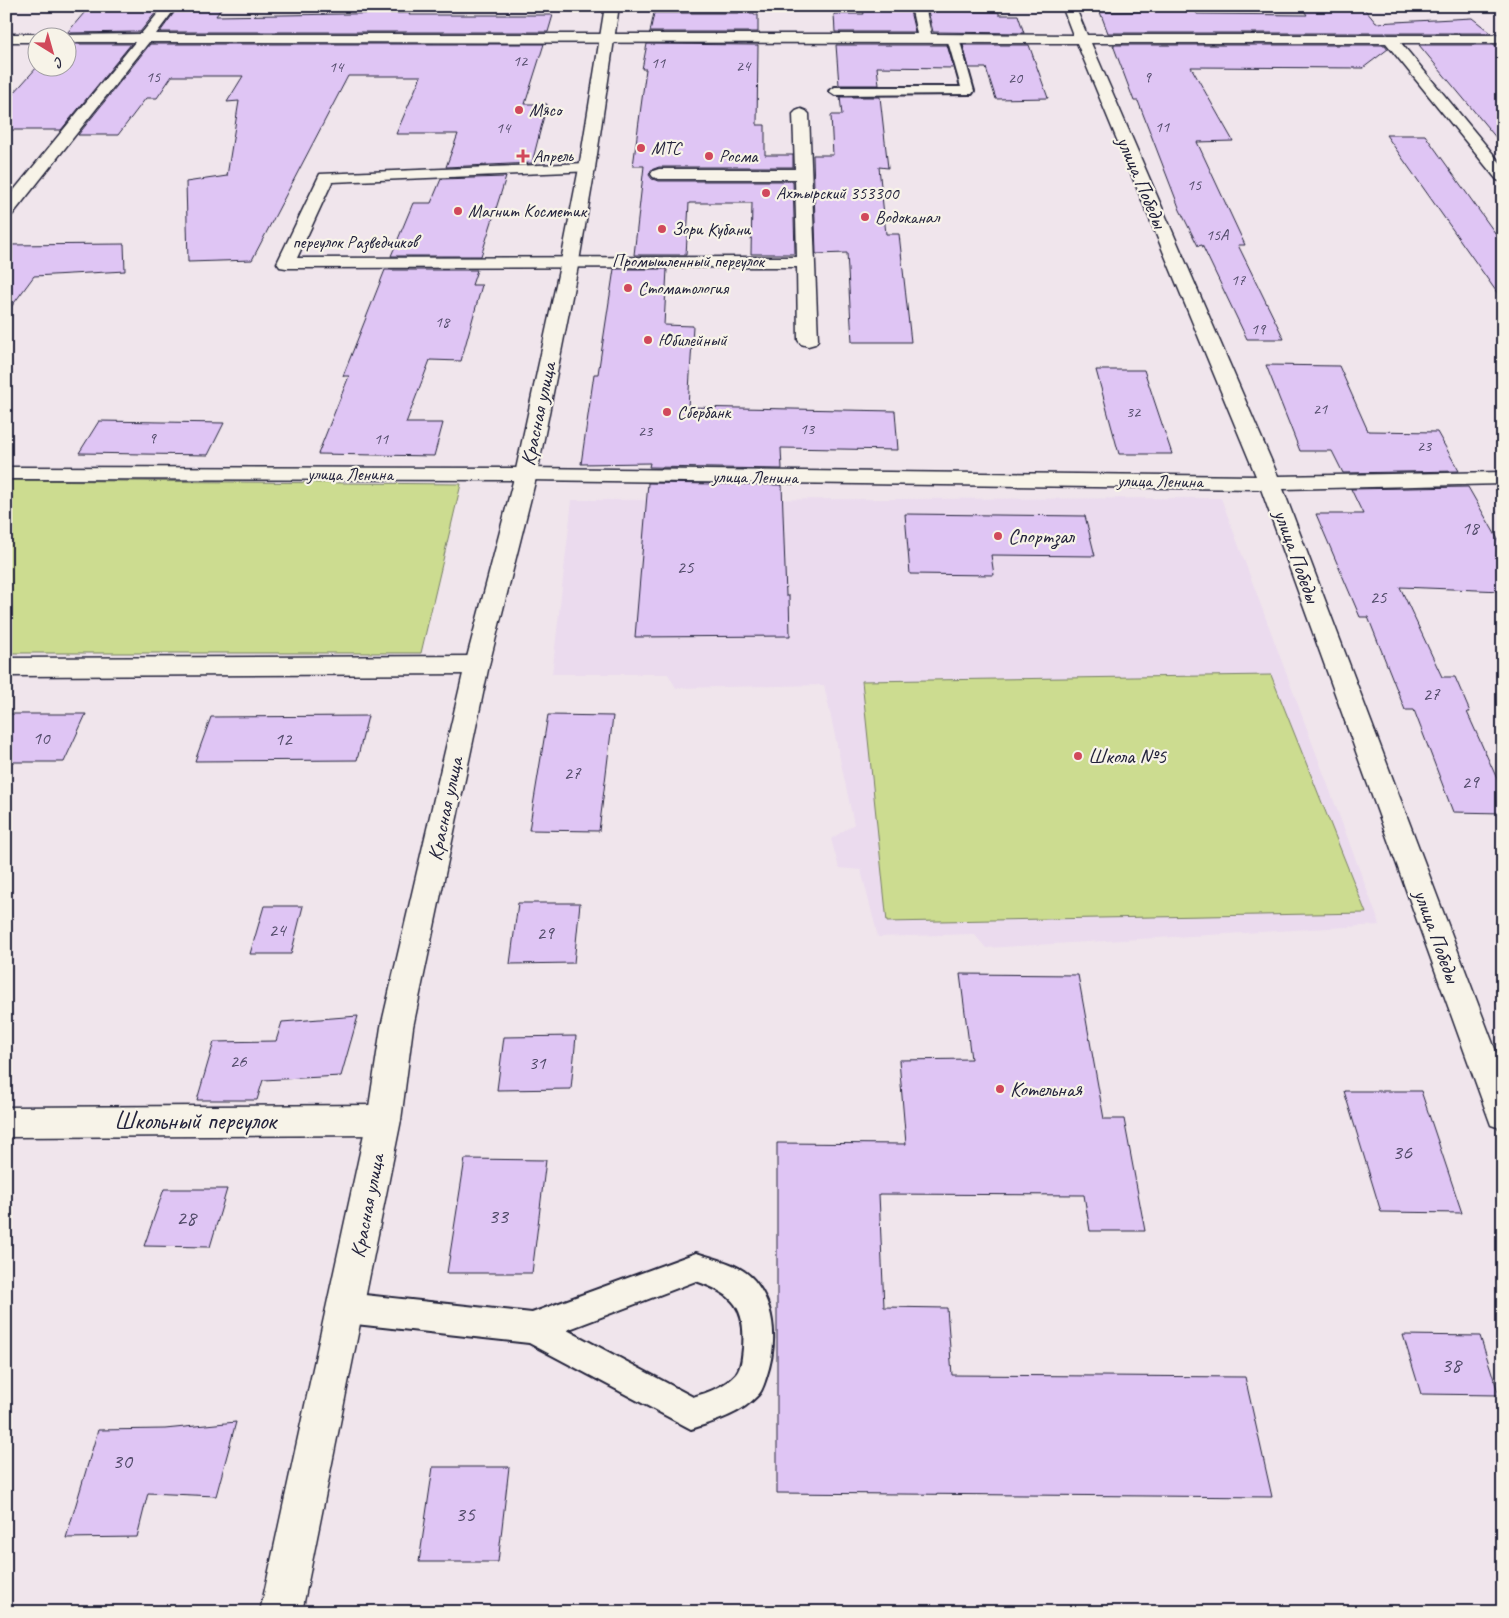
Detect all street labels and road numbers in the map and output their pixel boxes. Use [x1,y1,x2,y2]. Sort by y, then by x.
street label: улица Победы [1110,130,1174,233]
street label: переулок Разведчиков [293,231,422,254]
street label: Промышленный переулок [612,250,766,272]
street label: Красная улица [514,358,562,468]
street label: улица Ленина [306,463,394,485]
street label: улица Ленина [711,465,800,489]
street label: улица Ленина [1116,469,1205,493]
street label: улица Победы [1268,504,1326,608]
street label: Красная улица [421,753,469,863]
street label: улица Победы [1408,884,1466,988]
street label: Школьный переулок [114,1105,279,1137]
street label: Красная улица [344,1150,390,1260]

